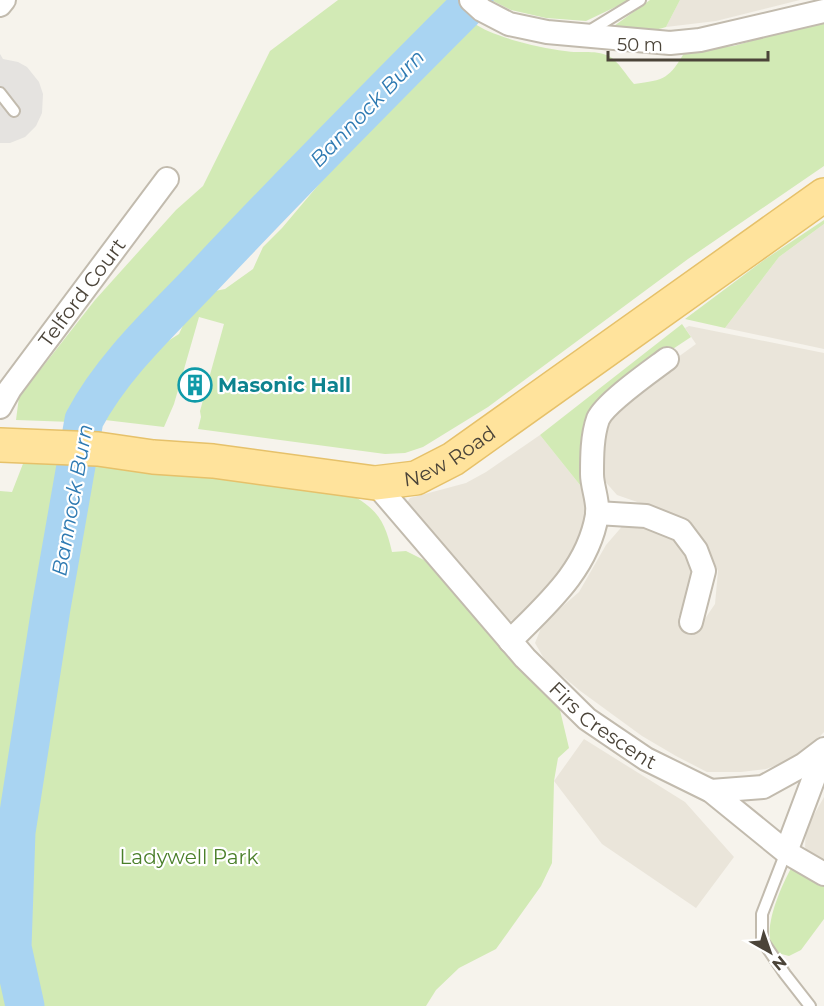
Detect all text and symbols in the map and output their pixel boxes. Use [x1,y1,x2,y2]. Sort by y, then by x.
scale bar [608,24,768,62]
text: 50 m [617,34,663,56]
water label: Bannock Burn [305,44,429,172]
street label: Telford Court [34,233,131,352]
building icon: Masonic Hall [177,367,213,403]
place label: Masonic Hall [218,373,351,397]
street label: New Road [402,421,500,491]
water label: Bannock Burn [46,422,98,578]
street label: Firs Crescent [544,677,660,774]
park label: Ladywell Park [120,845,258,869]
north arrow [740,922,800,982]
text: N [768,952,790,975]

